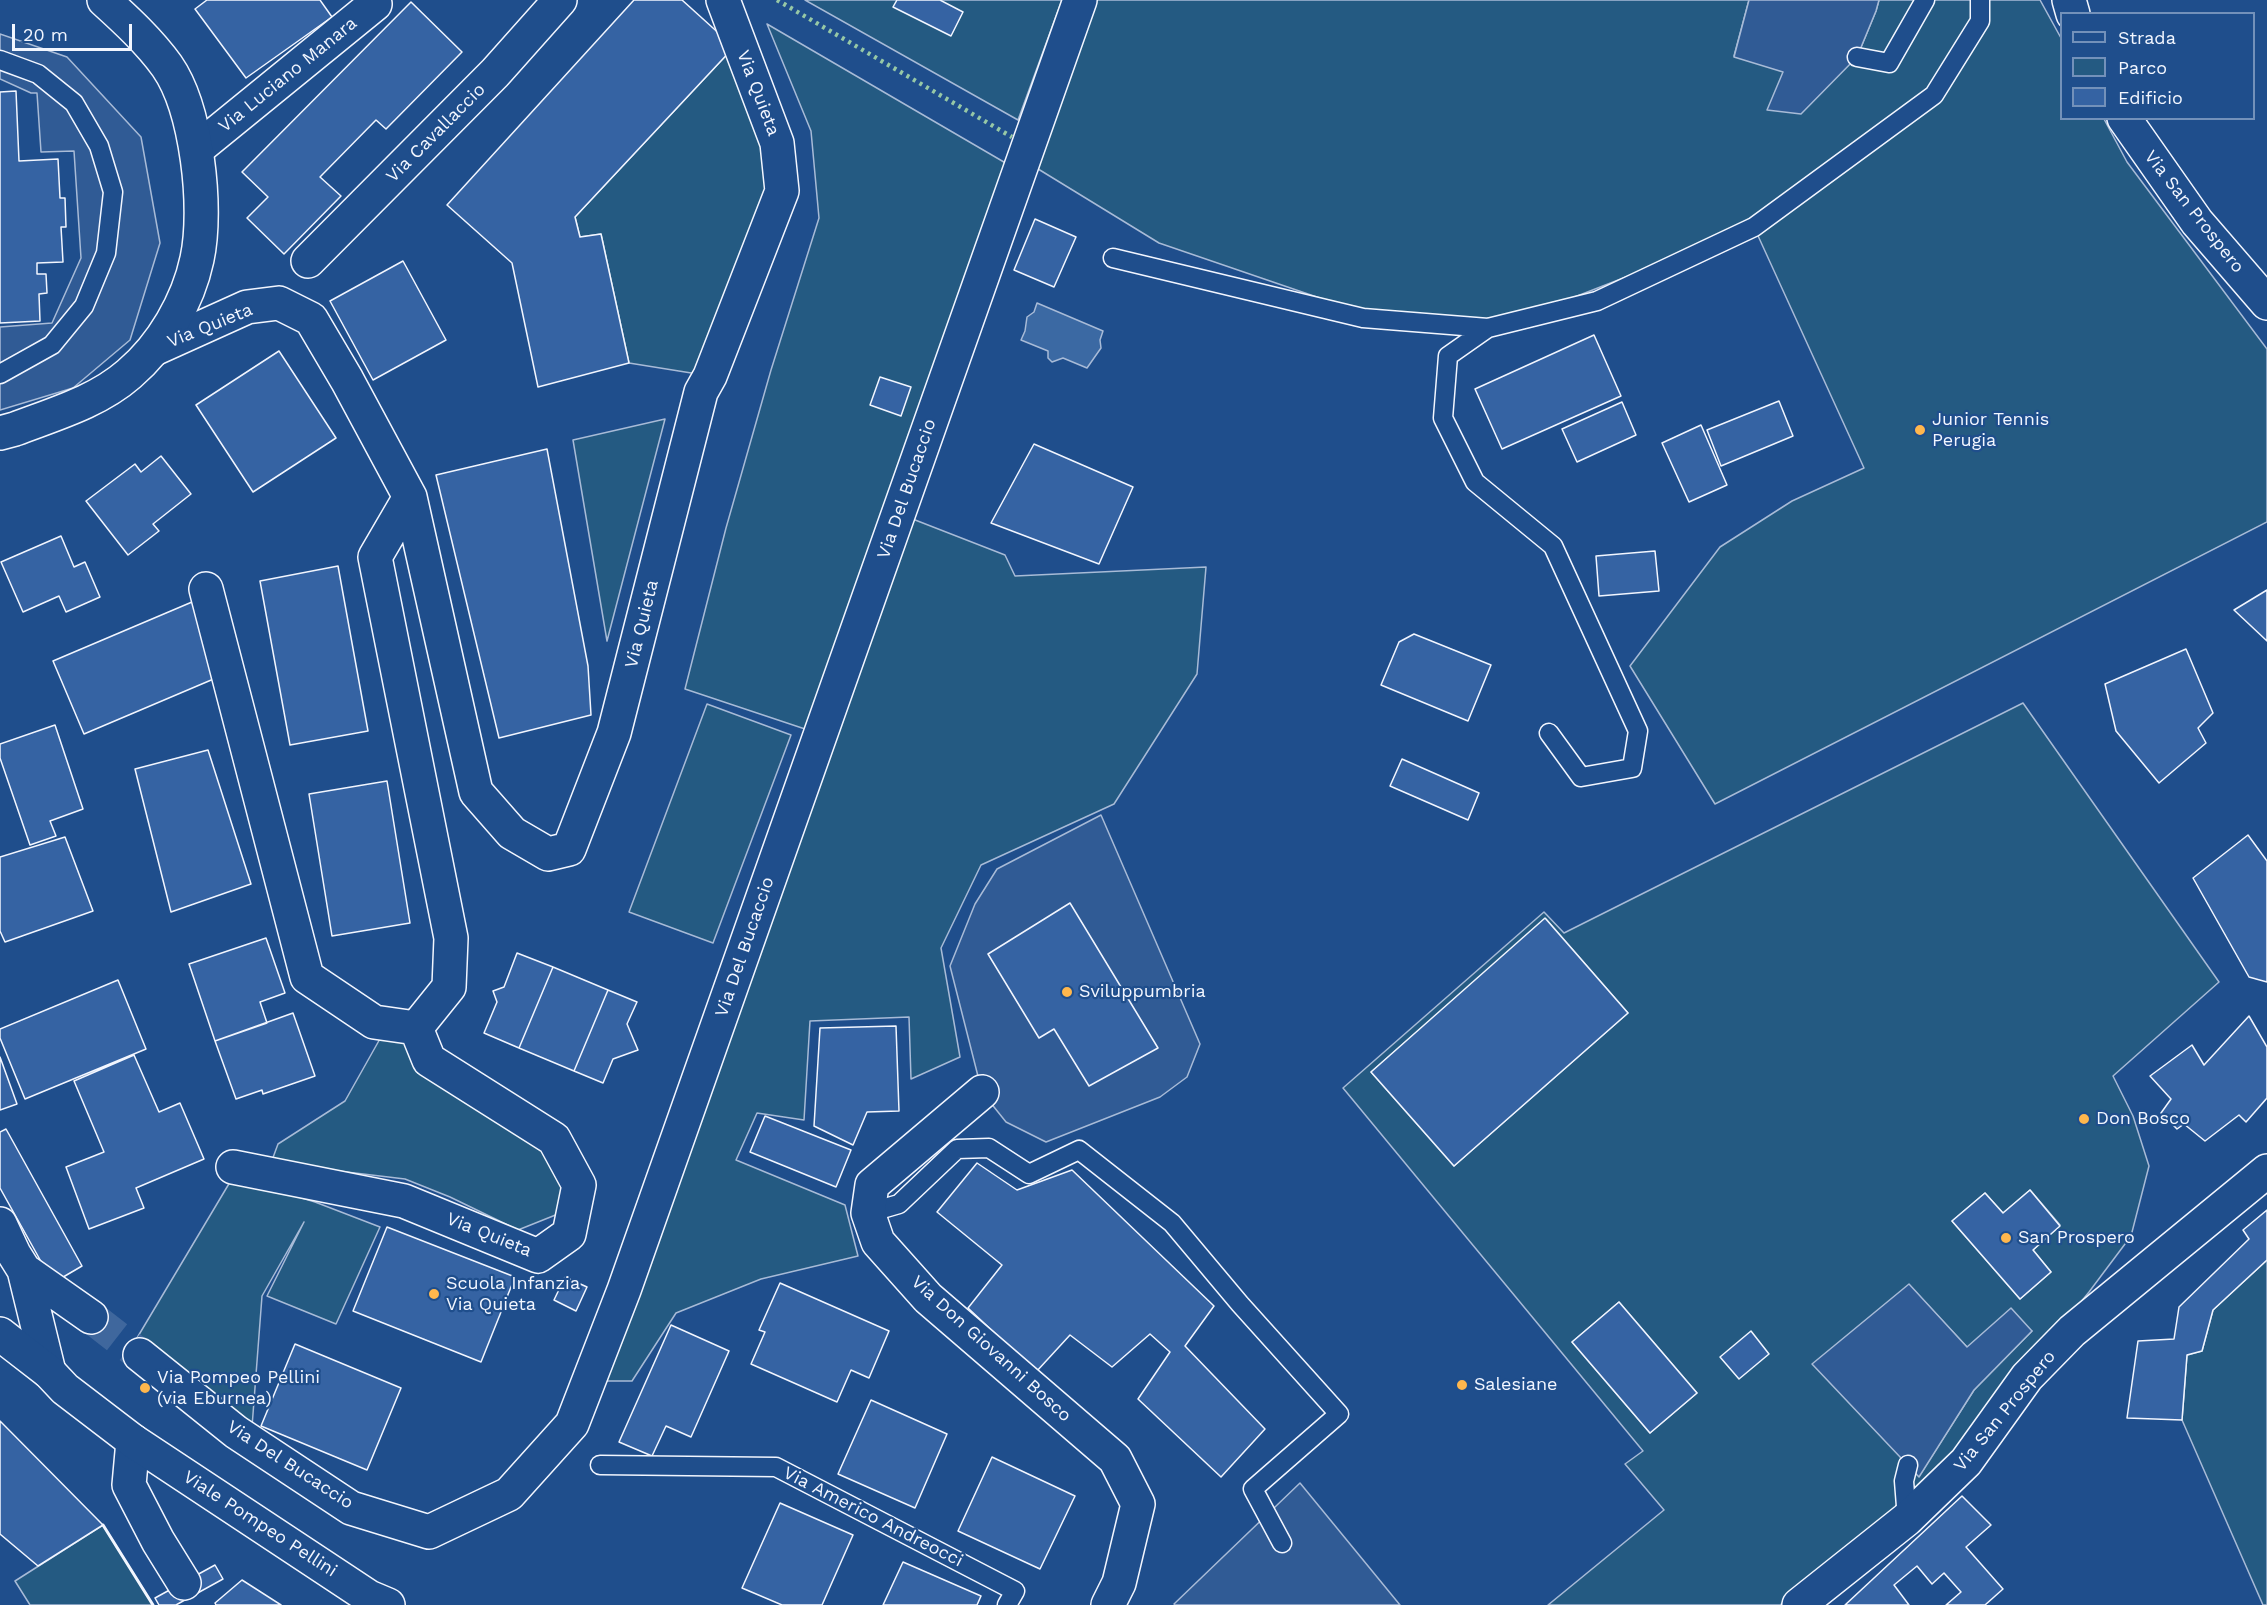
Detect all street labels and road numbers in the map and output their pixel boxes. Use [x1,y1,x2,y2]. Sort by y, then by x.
street label: Via Luciano Manara [215,13,361,137]
street label: Via Quieta [732,47,784,139]
street label: Via Cavallaccio [382,79,490,187]
street label: Via San Prospero [2139,146,2249,278]
street label: Via Quieta [164,299,256,353]
street label: Via Del Bucaccio [873,416,941,562]
street label: Via Quieta [621,578,663,670]
street label: Via Del Bucaccio [711,874,779,1020]
street label: Via Quieta [443,1208,535,1262]
street label: Via Don Giovanni Bosco [907,1271,1075,1427]
street label: Via San Prospero [1950,1346,2060,1476]
street label: Via Del Bucaccio [223,1416,357,1514]
street label: Via Americo Andreocci [780,1462,966,1572]
street label: Viale Pompeo Pellini [179,1466,341,1582]

